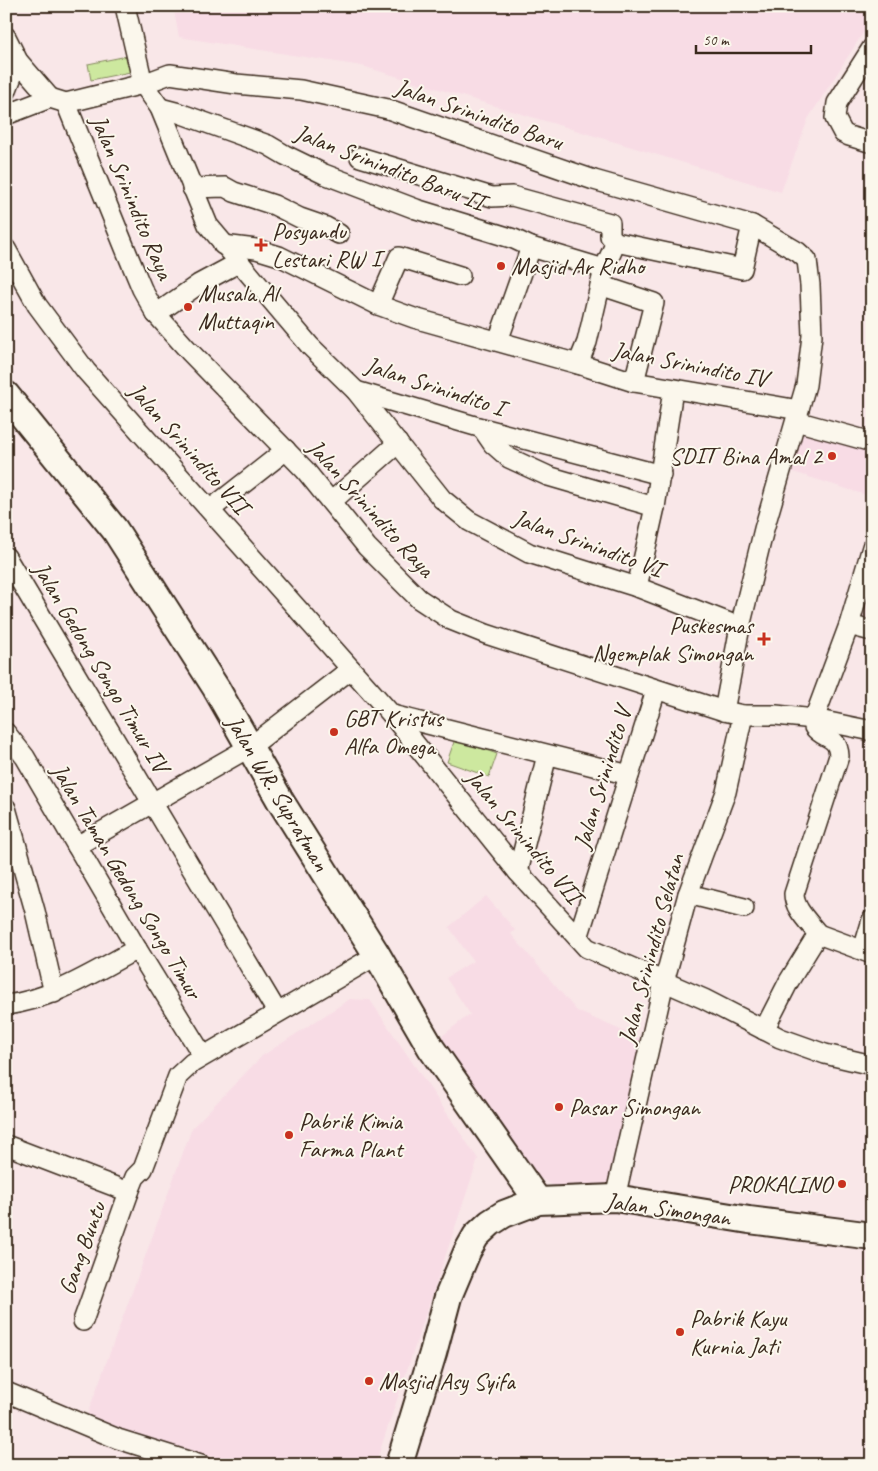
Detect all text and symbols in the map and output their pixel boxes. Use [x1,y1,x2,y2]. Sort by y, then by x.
scale bar [696,22,810,54]
text: 50 m [703,31,730,50]
street label: Jalan Srinindito Baru [390,71,569,157]
street label: Jalan Srinindito Raya [83,109,181,285]
street label: Jalan Srinindito Baru II [290,117,494,219]
place label: Posyandu Lestari RW I [272,216,386,274]
marker: Posyandu Lestari RW I [254,238,268,252]
place label: Masjid Ar Ridho [511,251,647,281]
marker: Masjid Ar Ridho [495,260,507,272]
place label: Musala Al Muttaqin [198,278,281,336]
marker: Musala Al Muttaqin [182,301,194,313]
street label: Jalan Srinindito IV [609,334,774,395]
street label: Jalan Srinindito I [361,349,513,424]
street label: Jalan Srinindito VII [122,375,259,524]
street label: Jalan Srinindito Raya [300,432,442,584]
place label: SDIT Bina Amal 2 [669,441,824,471]
marker: SDIT Bina Amal 2 [826,450,838,462]
street label: Jalan Srinindito VI [509,502,672,586]
street label: Jalan Gedong Songo Timur IV [26,556,178,781]
place label: Puskesmas Ngemplak Simongan [592,610,755,668]
marker: Puskesmas Ngemplak Simongan [757,632,771,646]
street label: Jalan Srinindito V [566,699,639,853]
place label: GBT Kristus Alfa Omega [344,703,446,761]
street label: Jalan WR. Supratman [219,709,337,877]
marker: GBT Kristus Alfa Omega [328,726,340,738]
street label: Jalan Taman Gedong Songo Timur [44,757,210,1006]
street label: Jalan Srinindito VII [458,762,592,913]
street label: Jalan Srinindito Selatan [611,849,691,1049]
place label: Pasar Simongan [569,1092,701,1122]
marker: Pasar Simongan [553,1101,565,1113]
place label: Pabrik Kimia Farma Plant [299,1106,404,1164]
marker: Pabrik Kimia Farma Plant [283,1129,295,1141]
place label: PROKALINO [728,1169,835,1199]
marker: PROKALINO [836,1178,848,1190]
street label: Jalan Simongan [603,1185,734,1233]
street label: Gang Buntu [51,1196,113,1298]
place label: Pabrik Kayu Kurnia Jati [690,1303,789,1361]
marker: Pabrik Kayu Kurnia Jati [674,1326,686,1338]
place label: Masjid Asy Syifa [379,1366,516,1396]
marker: Masjid Asy Syifa [363,1375,375,1387]

